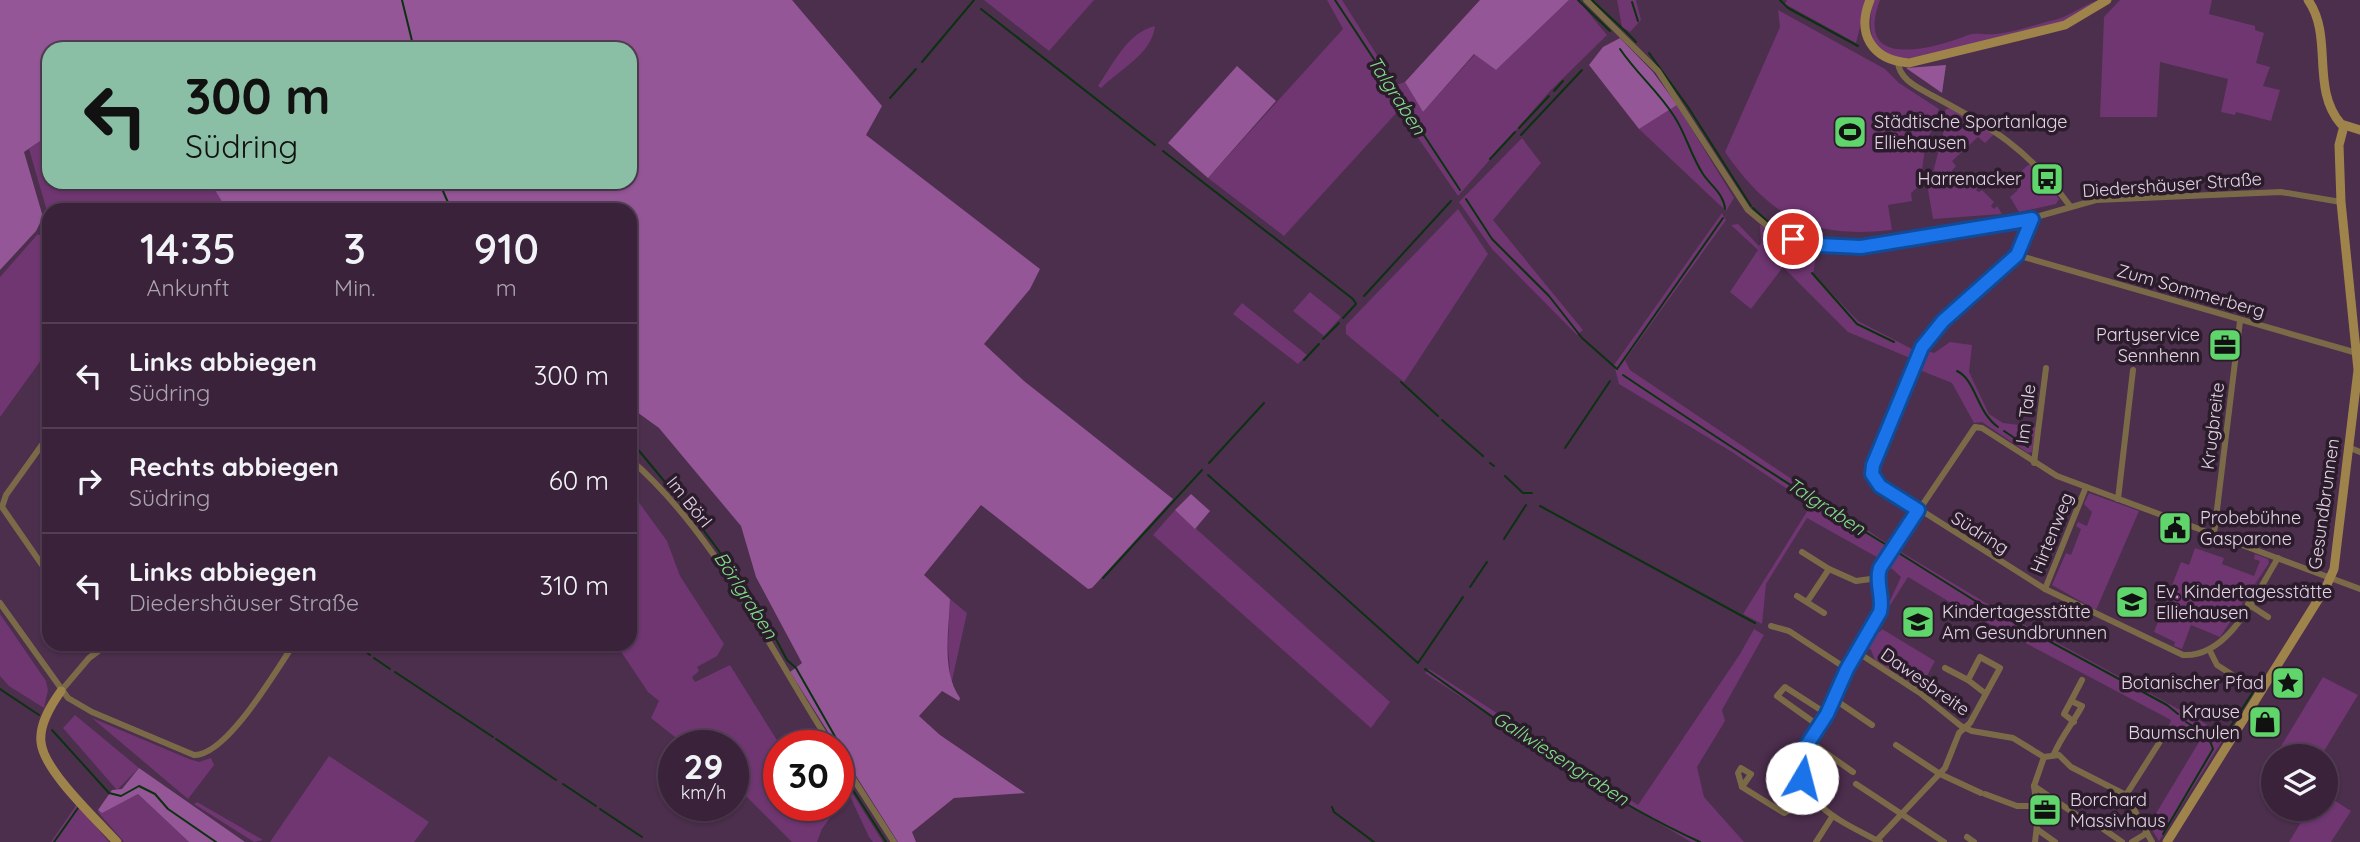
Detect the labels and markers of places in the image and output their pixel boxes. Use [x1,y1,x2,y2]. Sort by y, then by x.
place label: Städtische Sportanlage Elliehausen [1874,110,2067,154]
sports icon: Städtische Sportanlage Elliehausen [1831,113,1869,151]
bus stop icon: Harrenacker [2028,160,2066,198]
place label: Harrenacker [1918,167,2022,190]
pin [1763,209,1823,269]
place label: Partyservice Sennhenn [2096,323,2200,367]
office icon: Partyservice Sennhenn [2206,326,2244,364]
place label: Probebühne Gasparone [2200,506,2301,550]
public building icon: Probebühne Gasparone [2156,509,2194,547]
place label: Ev. Kindertagesstätte Elliehausen [2156,580,2332,624]
school or university icon: Ev. Kindertagesstätte Elliehausen [2113,583,2151,621]
place label: Kindertagesstätte Am Gesundbrunnen [1942,600,2107,644]
school or university icon: Kindertagesstätte Am Gesundbrunnen [1899,603,1937,641]
place icon: Botanischer Pfad [2269,664,2307,702]
place label: Botanischer Pfad [2121,671,2264,694]
place label: Krause Baumschulen [2128,700,2240,744]
shop icon: Krause Baumschulen [2246,703,2284,741]
place label: Borchard Massivhaus [2070,788,2166,832]
office icon: Borchard Massivhaus [2026,791,2064,829]

